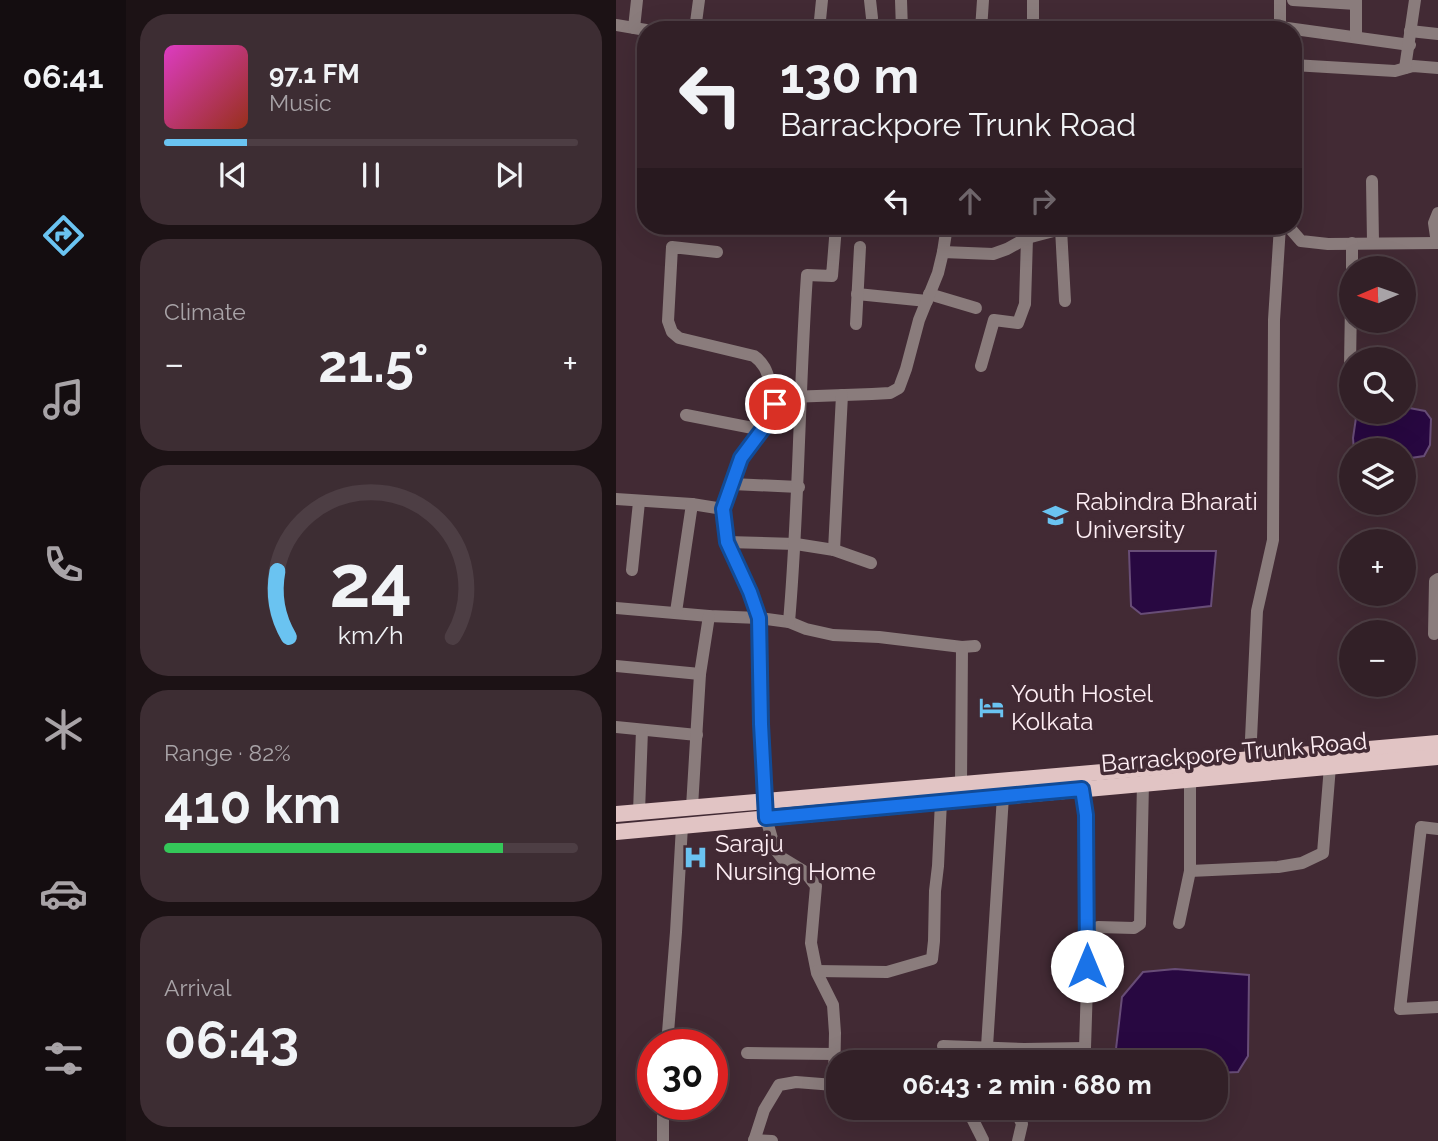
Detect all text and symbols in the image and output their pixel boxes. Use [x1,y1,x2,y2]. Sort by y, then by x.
text: 130 m [780,47,919,104]
icon: left [665,49,756,140]
text: 06:41 [22,58,104,95]
text: 97.1 FM [269,59,360,89]
text: Music [269,89,332,116]
text: Barrackpore Trunk Road [780,106,1136,143]
icon: previous [214,156,252,194]
icon: pause [352,156,390,194]
icon: next [490,156,528,194]
icon: left [878,182,916,220]
icon: ahead [951,182,989,220]
icon: right [1024,182,1062,220]
icon: directions [39,211,88,260]
north arrow [1339,256,1416,332]
map controls [1339,256,1416,697]
text: Climate [164,298,246,325]
text: 21.5° [318,333,429,394]
text: − [164,341,184,386]
text: + [562,341,578,386]
button: search [1339,347,1416,424]
pin [745,374,805,434]
icon: music [39,375,88,424]
icon: arrive [756,385,794,423]
button: layers [1339,438,1416,515]
place label: Rabindra Bharati University [1075,487,1258,544]
school or university icon: Rabindra Bharati University [1041,501,1069,529]
button: + [1339,529,1416,606]
text: 24 [330,539,412,624]
icon: phone [39,540,88,589]
text: km/h [338,619,404,649]
button: − [1339,620,1416,697]
place label: Youth Hostel Kolkata [1011,679,1153,736]
hotel icon: Youth Hostel Kolkata [977,693,1005,721]
icon: climate [39,705,88,754]
street label: Barrackpore Trunk Road [1100,726,1368,778]
text: Range · 82% [164,739,291,766]
text: 410 km [164,774,341,835]
place label: Saraju Nursing Home [715,829,876,886]
hospital icon: Saraju Nursing Home [681,843,709,871]
icon: car [39,869,88,918]
position arrow [1050,929,1124,1003]
text: Arrival [164,974,231,1001]
text: 06:43 [164,1009,299,1070]
speed limit sign: 30 [637,1029,728,1120]
icon: filters [39,1034,88,1083]
text: 06:43 · 2 min · 680 m [902,1070,1152,1100]

